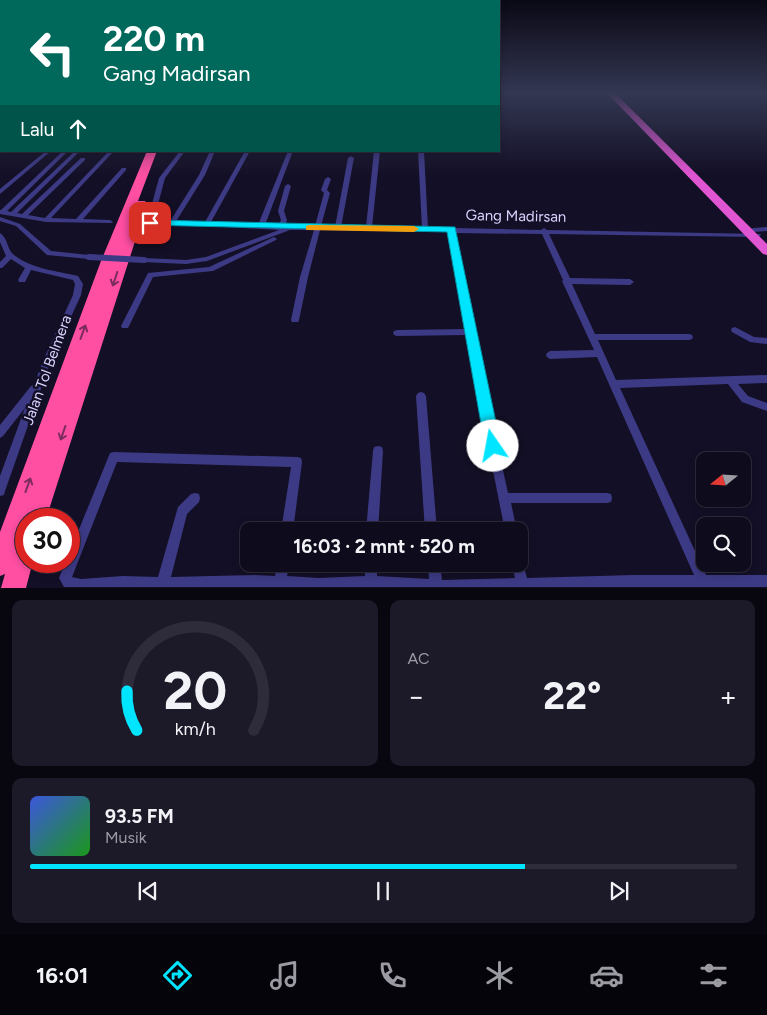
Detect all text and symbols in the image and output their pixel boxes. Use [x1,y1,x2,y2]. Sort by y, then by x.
text: 220 m [103,18,205,60]
icon: left [20,20,85,85]
text: Gang Madirsan [103,60,251,87]
icon: ahead [64,115,92,143]
text: Lalu [20,118,54,141]
pin [129,202,171,244]
street label: Gang Madirsan [466,206,566,226]
icon: arrive [136,209,164,237]
one-way arrow [110,271,119,287]
street label: Jalan Tol Belmera [19,313,75,427]
one-way arrow [79,324,88,340]
position arrow [466,419,518,471]
one-way arrow [58,425,67,441]
north arrow [696,452,751,508]
map controls [696,452,751,572]
one-way arrow [24,477,33,493]
speed limit sign: 30 [15,508,80,573]
button: search [696,517,751,572]
text: 16:03 · 2 mnt · 520 m [293,535,475,558]
text: AC [408,649,430,668]
text: 20 [163,660,227,722]
text: 22° [543,673,601,719]
text: − [408,679,425,713]
text: + [720,679,737,713]
text: km/h [174,718,215,739]
text: 93.5 FM [105,805,174,828]
text: Musik [105,828,146,847]
icon: previous [134,877,162,905]
icon: pause [369,877,397,905]
icon: next [605,877,633,905]
icon: directions [160,958,195,993]
icon: music [267,958,302,993]
icon: phone [375,958,410,993]
icon: climate [482,958,517,993]
icon: car [589,958,624,993]
icon: filters [696,958,731,993]
text: 16:01 [36,962,88,989]

